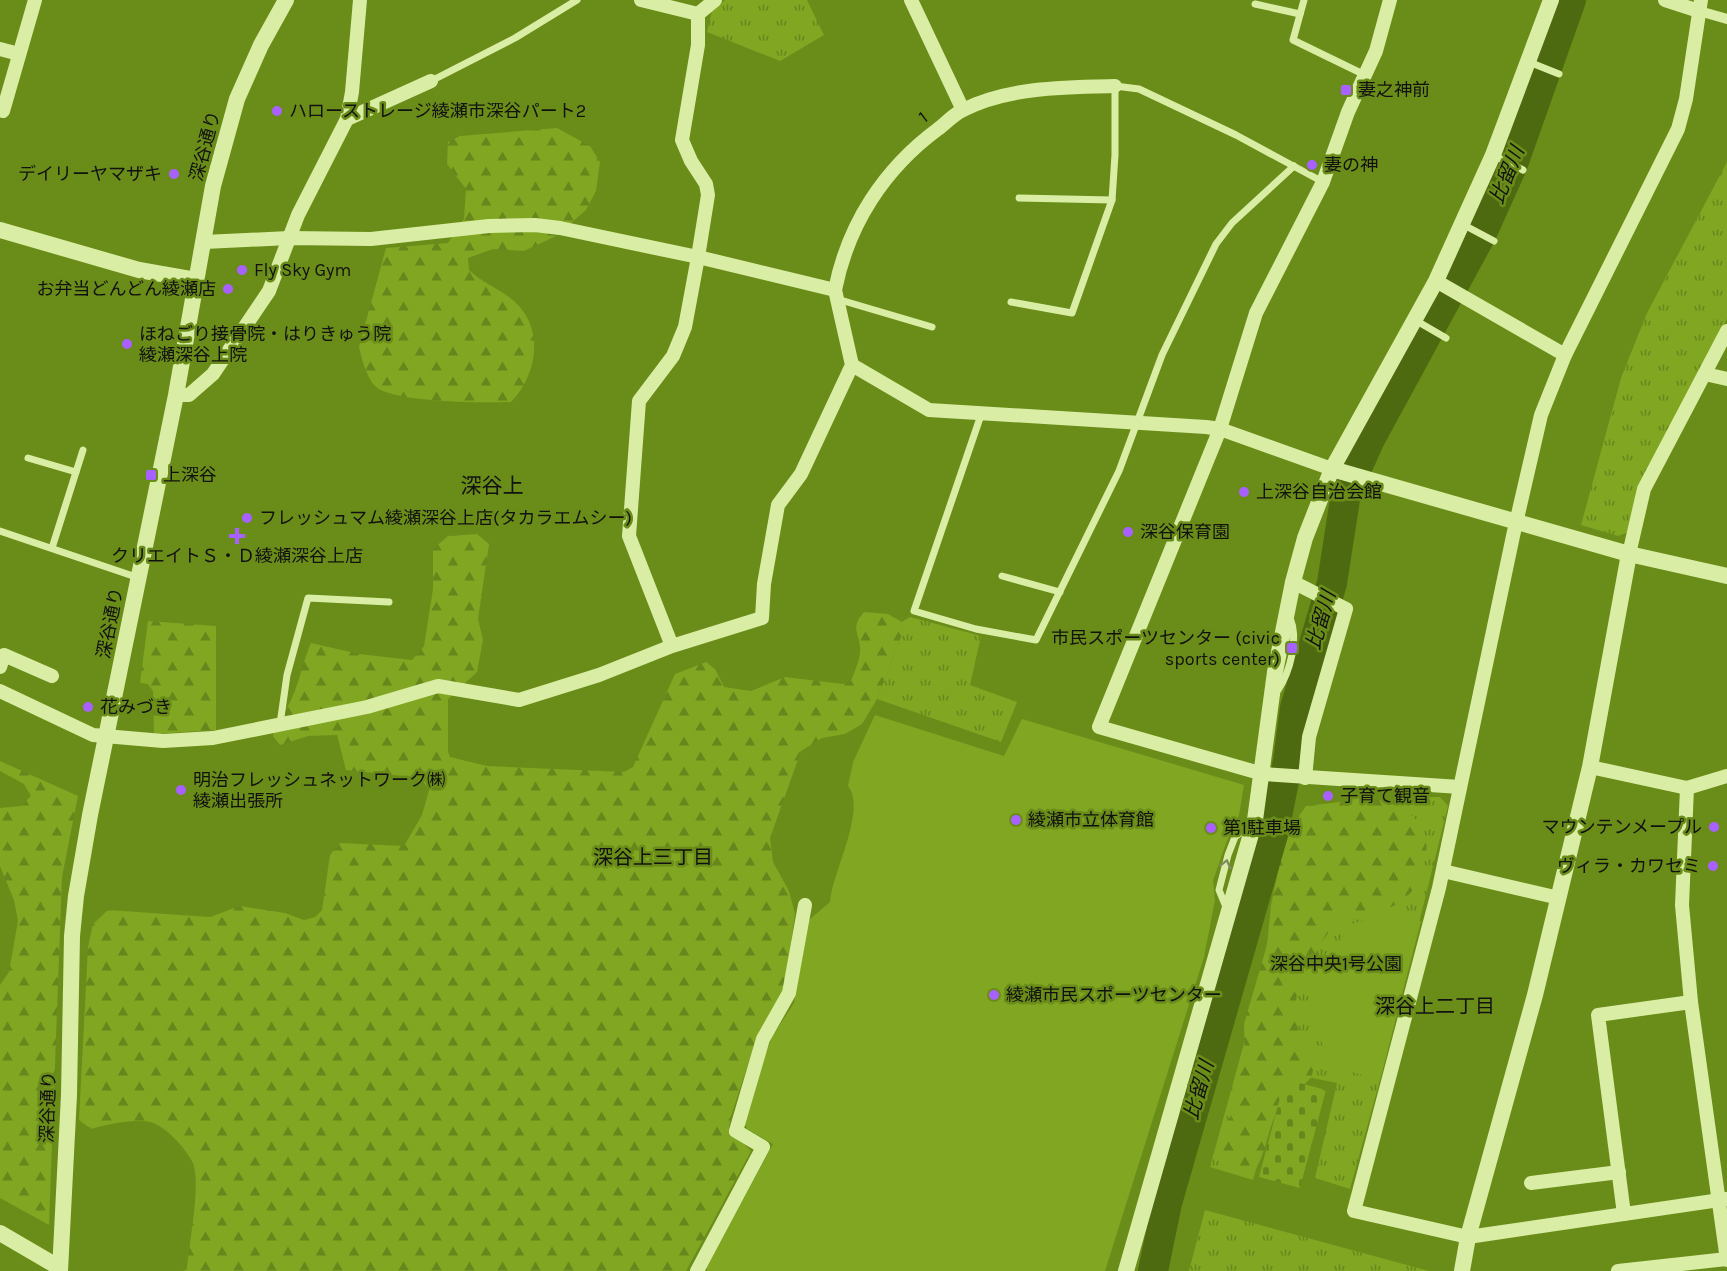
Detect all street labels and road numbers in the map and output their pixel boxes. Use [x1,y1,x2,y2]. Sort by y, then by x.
street label: 1 [914,106,932,128]
street label: 深谷通り [185,108,225,184]
street label: 深谷通り [92,586,128,660]
street label: 深谷通り [36,1071,60,1143]

